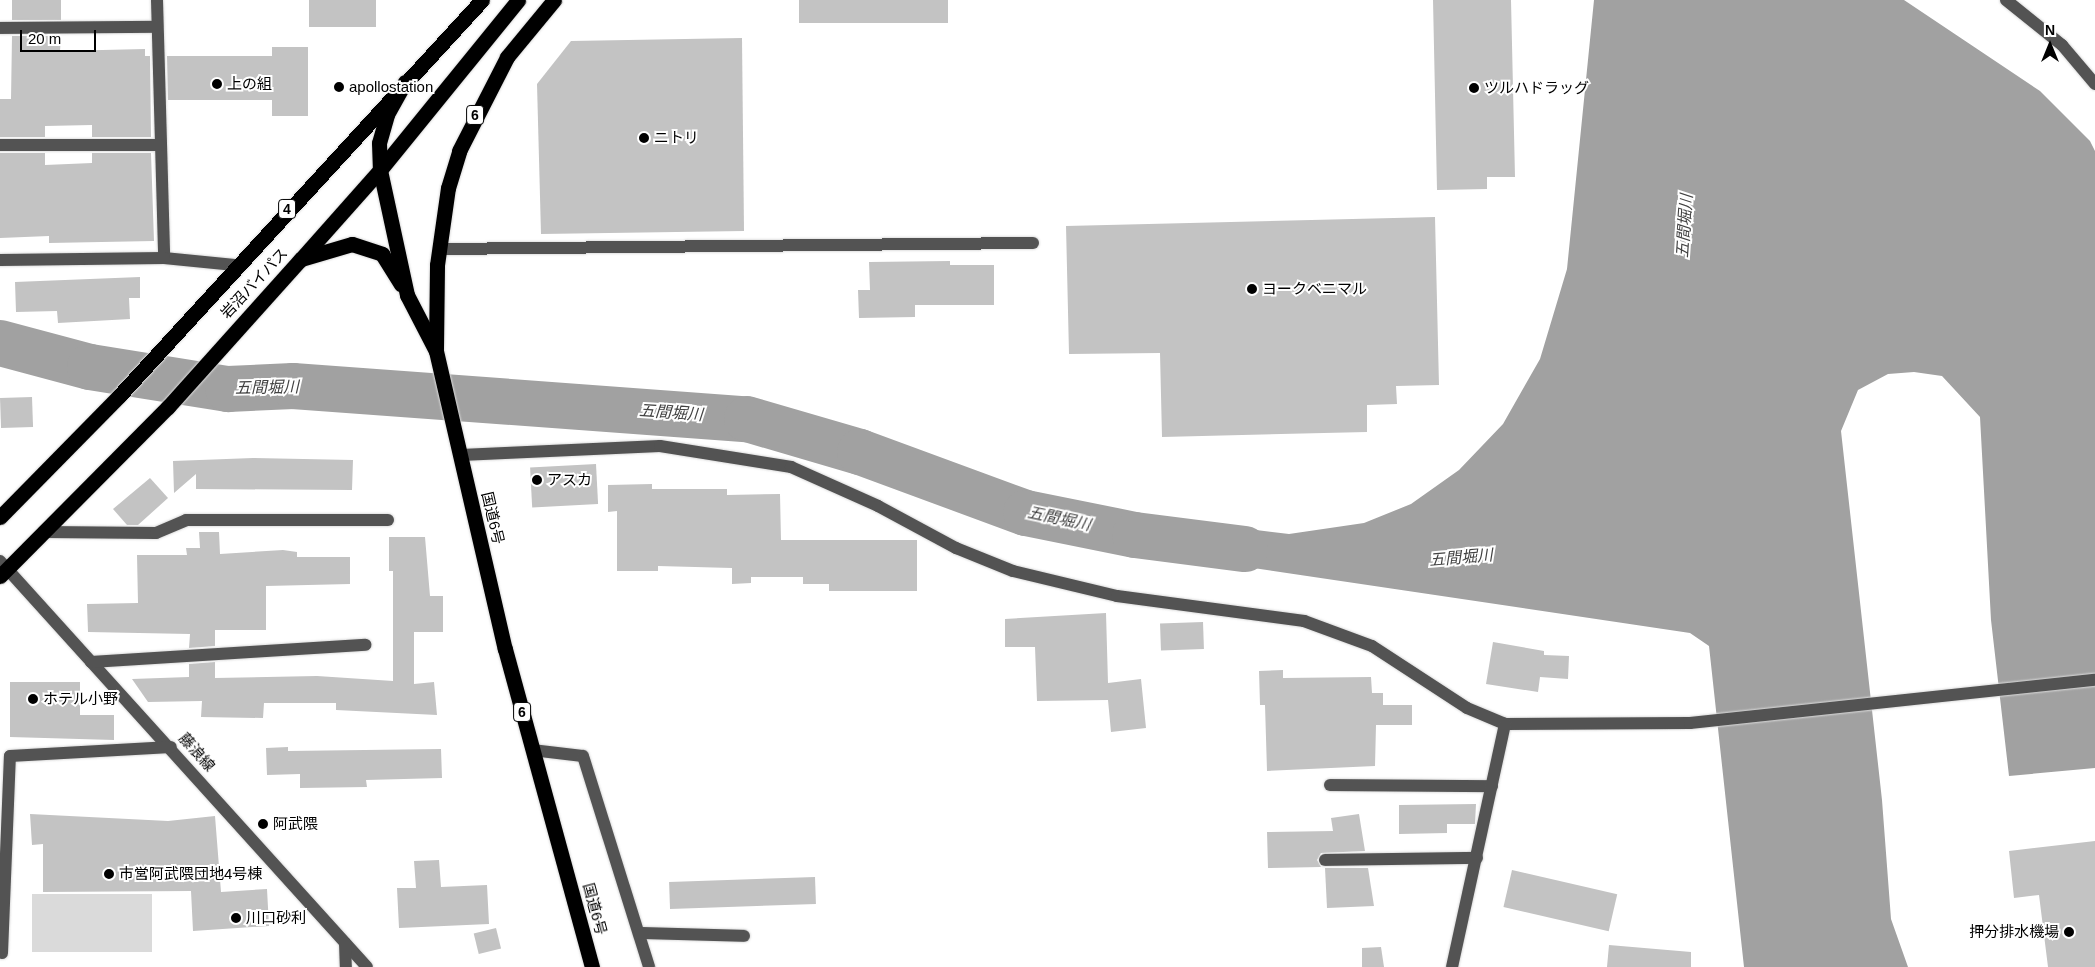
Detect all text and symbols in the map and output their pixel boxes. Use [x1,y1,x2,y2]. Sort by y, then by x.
scale bar [22,20,99,52]
north arrow [2025,20,2075,70]
text: N [2045,22,2055,38]
text: 20 m [28,30,61,47]
place label: 上の組 [227,75,272,93]
marker: 上の組 [211,78,223,90]
place label: apollostation [349,78,433,96]
place label: ツルハドラッグ [1484,79,1589,97]
marker: apollostation [333,81,345,93]
marker: ツルハドラッグ [1468,82,1480,94]
road number: 6 [465,104,485,126]
place label: ニトリ [654,129,699,147]
marker: ニトリ [638,132,650,144]
water label: 五間堀川 [1673,193,1697,259]
road number: 4 [277,198,297,220]
street label: 岩沼バイパス [217,244,291,322]
place label: ヨークベニマル [1262,280,1367,298]
marker: ヨークベニマル [1246,283,1258,295]
water label: 五間堀川 [235,378,299,398]
water label: 五間堀川 [638,401,704,425]
place label: アスカ [547,471,592,489]
marker: アスカ [531,474,543,486]
street label: 国道6号 [478,490,508,546]
water label: 五間堀川 [1026,503,1092,535]
water label: 五間堀川 [1428,546,1494,570]
place label: ホテル小野 [43,690,118,708]
marker: ホテル小野 [27,693,39,705]
road number: 6 [512,700,532,724]
street label: 藤浪線 [175,729,219,775]
place label: 阿武隈 [273,815,318,833]
marker: 阿武隈 [257,818,269,830]
place label: 市営阿武隈団地4号棟 [119,865,262,883]
marker: 市営阿武隈団地4号棟 [103,868,115,880]
street label: 国道6号 [579,881,611,937]
place label: 川口砂利 [246,909,306,927]
marker: 川口砂利 [230,912,242,924]
place label: 押分排水機場 [1969,923,2059,941]
marker: 押分排水機場 [2063,926,2075,938]

